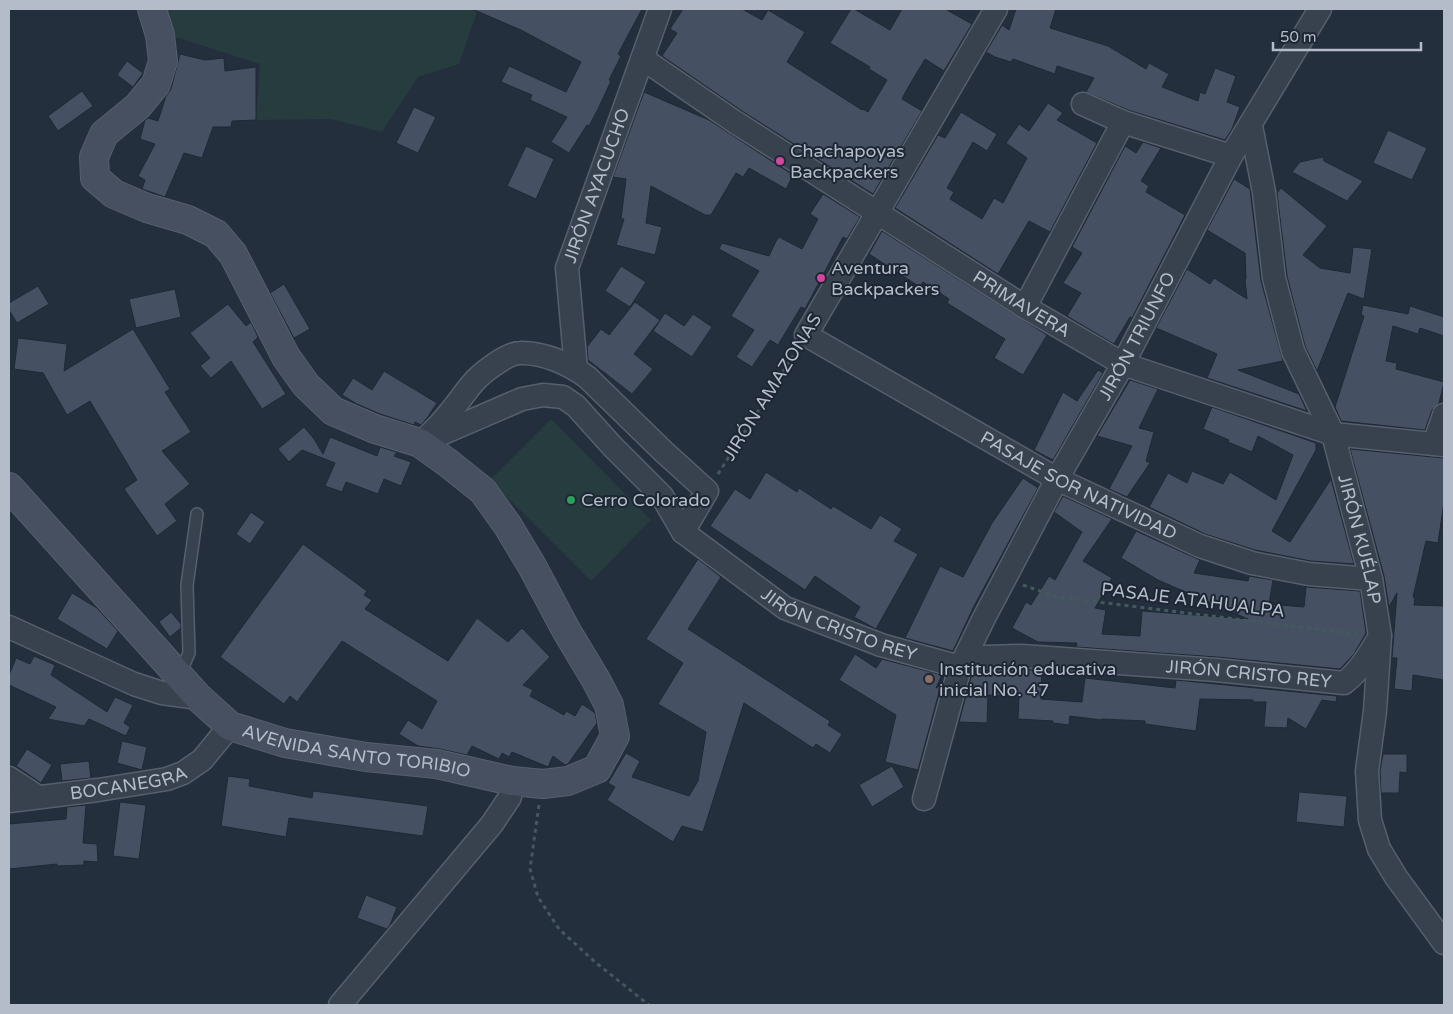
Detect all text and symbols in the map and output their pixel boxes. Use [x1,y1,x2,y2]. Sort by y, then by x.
scale bar [1273,20,1420,52]
text: 50 m [1280,28,1317,46]
street label: JIRÓN AYACUCHO [559,105,635,266]
place label: Chachapoyas Backpackers [790,140,905,183]
marker: Chachapoyas Backpackers [774,155,786,167]
place label: Aventura Backpackers [831,257,939,300]
street label: PRIMAVERA [969,266,1074,342]
street label: JIRÓN TRIUNFO [1093,268,1180,404]
marker: Aventura Backpackers [815,272,827,284]
street label: JIRÓN AMAZONAS [718,309,826,465]
street label: PASAJE SOR NATIVIDAD [976,426,1180,545]
street label: JIRÓN KUÉLAP [1333,472,1386,606]
place label: Cerro Colorado [581,489,711,511]
marker: Cerro Colorado [565,494,577,506]
street label: PASAJE ATAHUALPA [1100,578,1286,622]
street label: JIRÓN CRISTO REY [757,583,920,666]
street label: JIRÓN CRISTO REY [1165,655,1333,693]
place label: Institución educativa inicial No. 47 [939,658,1116,701]
marker: Institución educativa inicial No. 47 [923,673,935,685]
street label: AVENIDA SANTO TORIBIO [240,719,473,782]
street label: BOCANEGRA [69,761,190,804]

